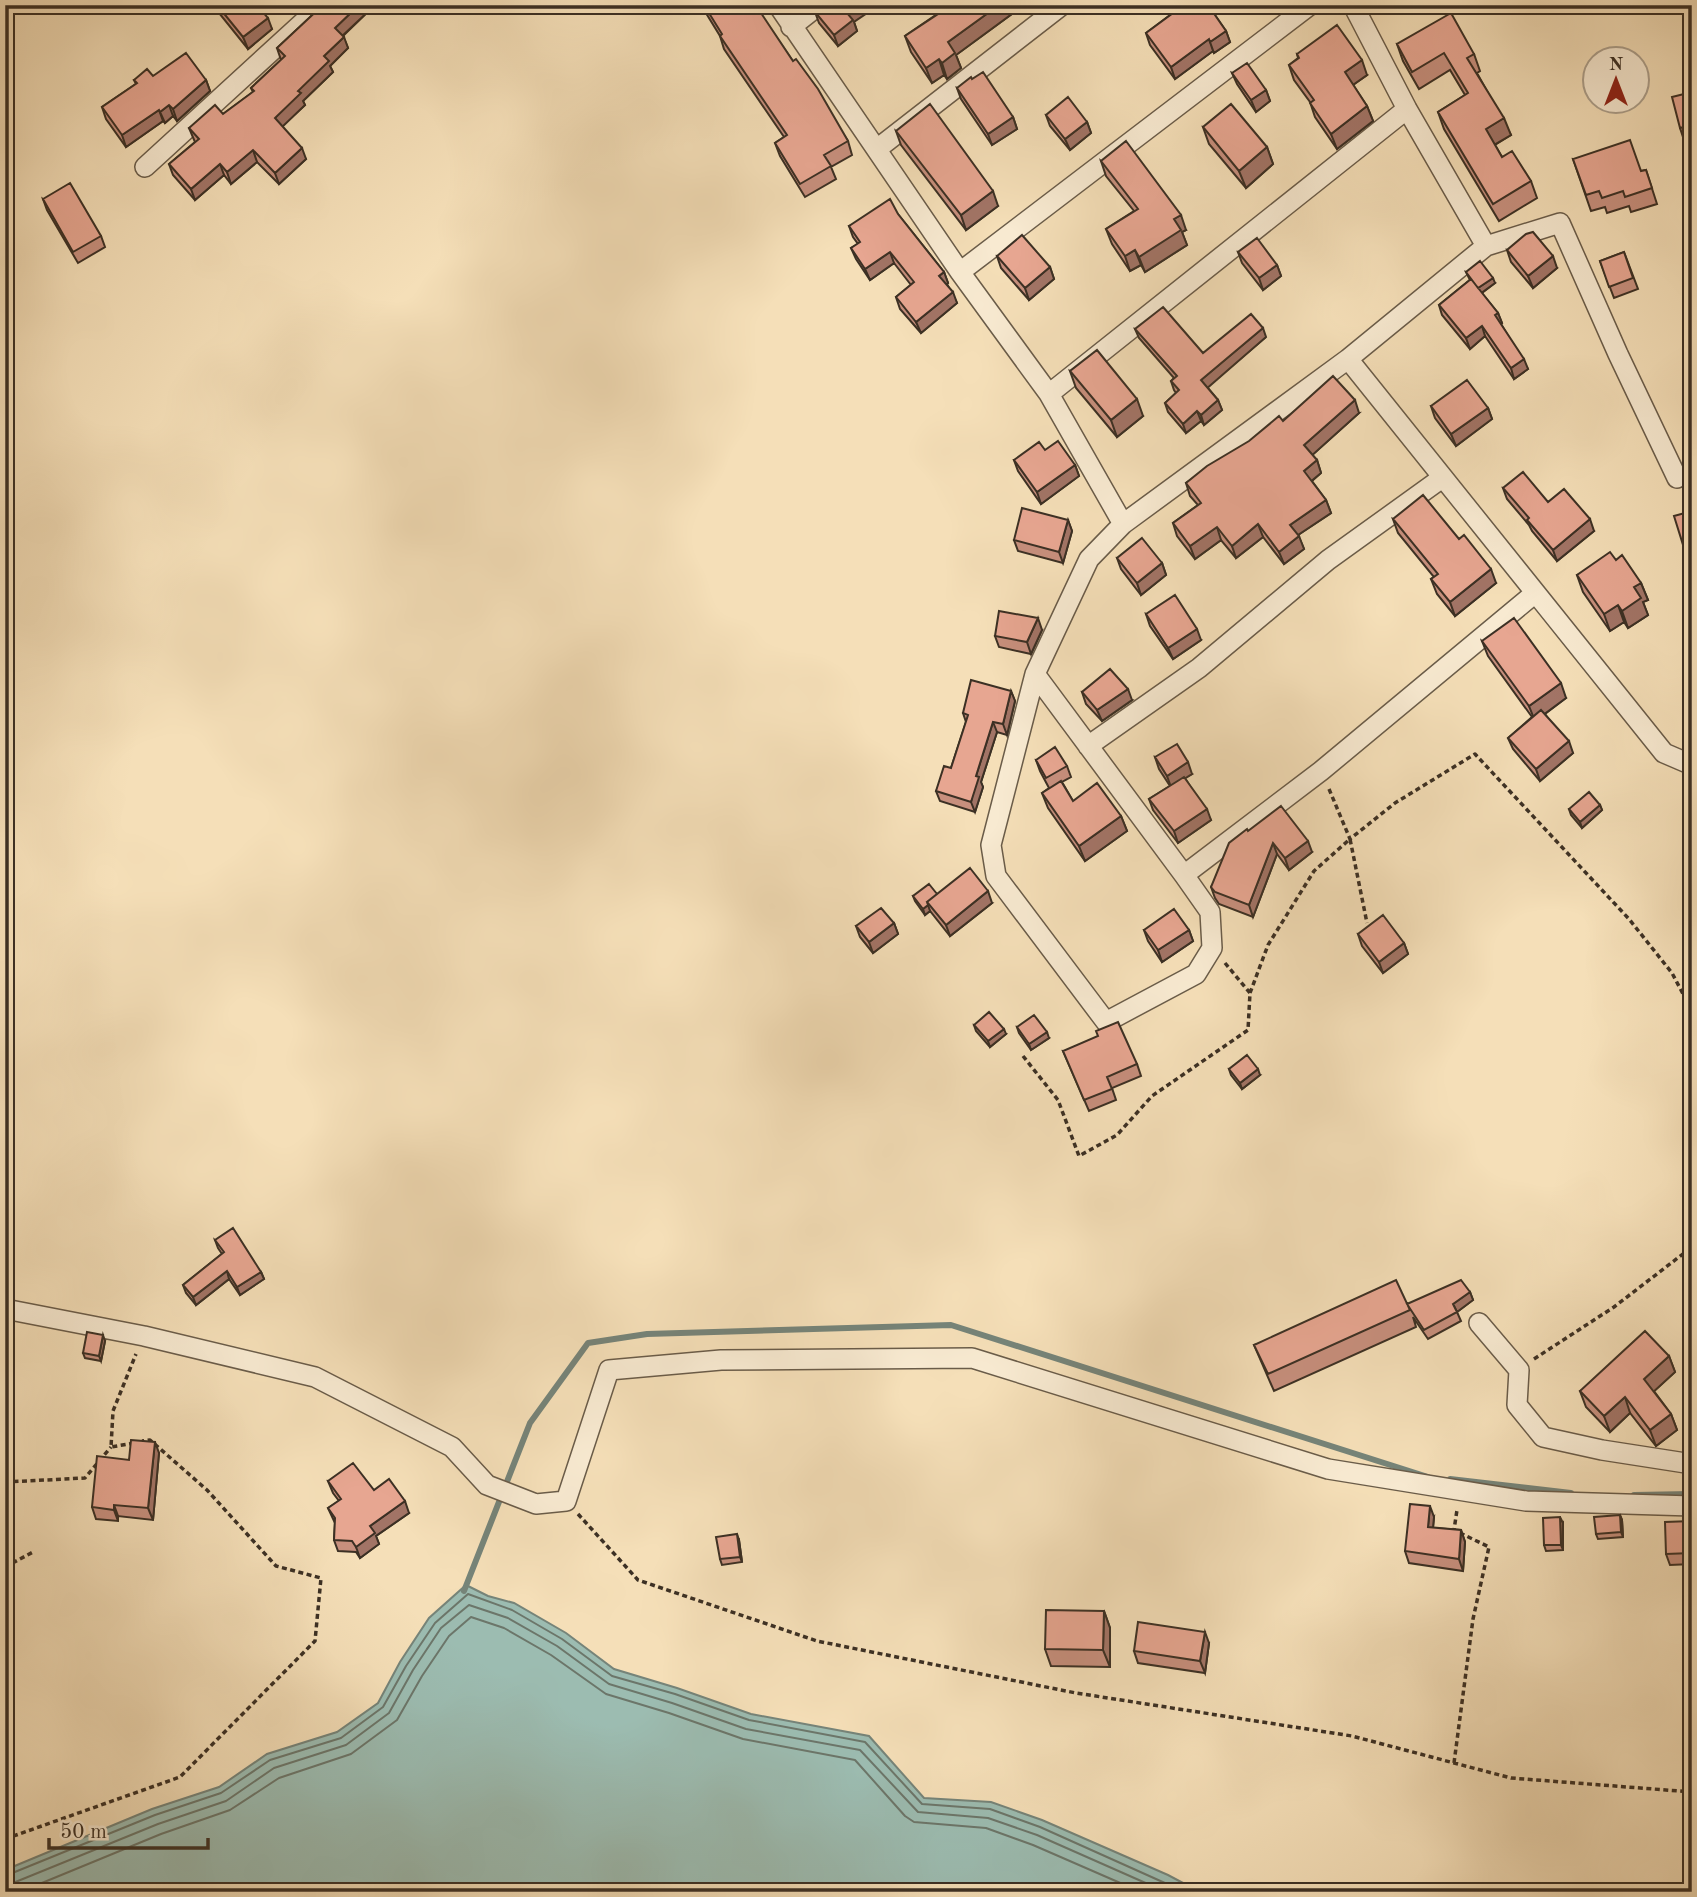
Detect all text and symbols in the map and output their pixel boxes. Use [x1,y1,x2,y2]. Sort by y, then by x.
north arrow [1582,46,1652,116]
text: N [1609,56,1624,75]
scale bar [49,1806,208,1850]
text: 50 m [60,1822,107,1843]

